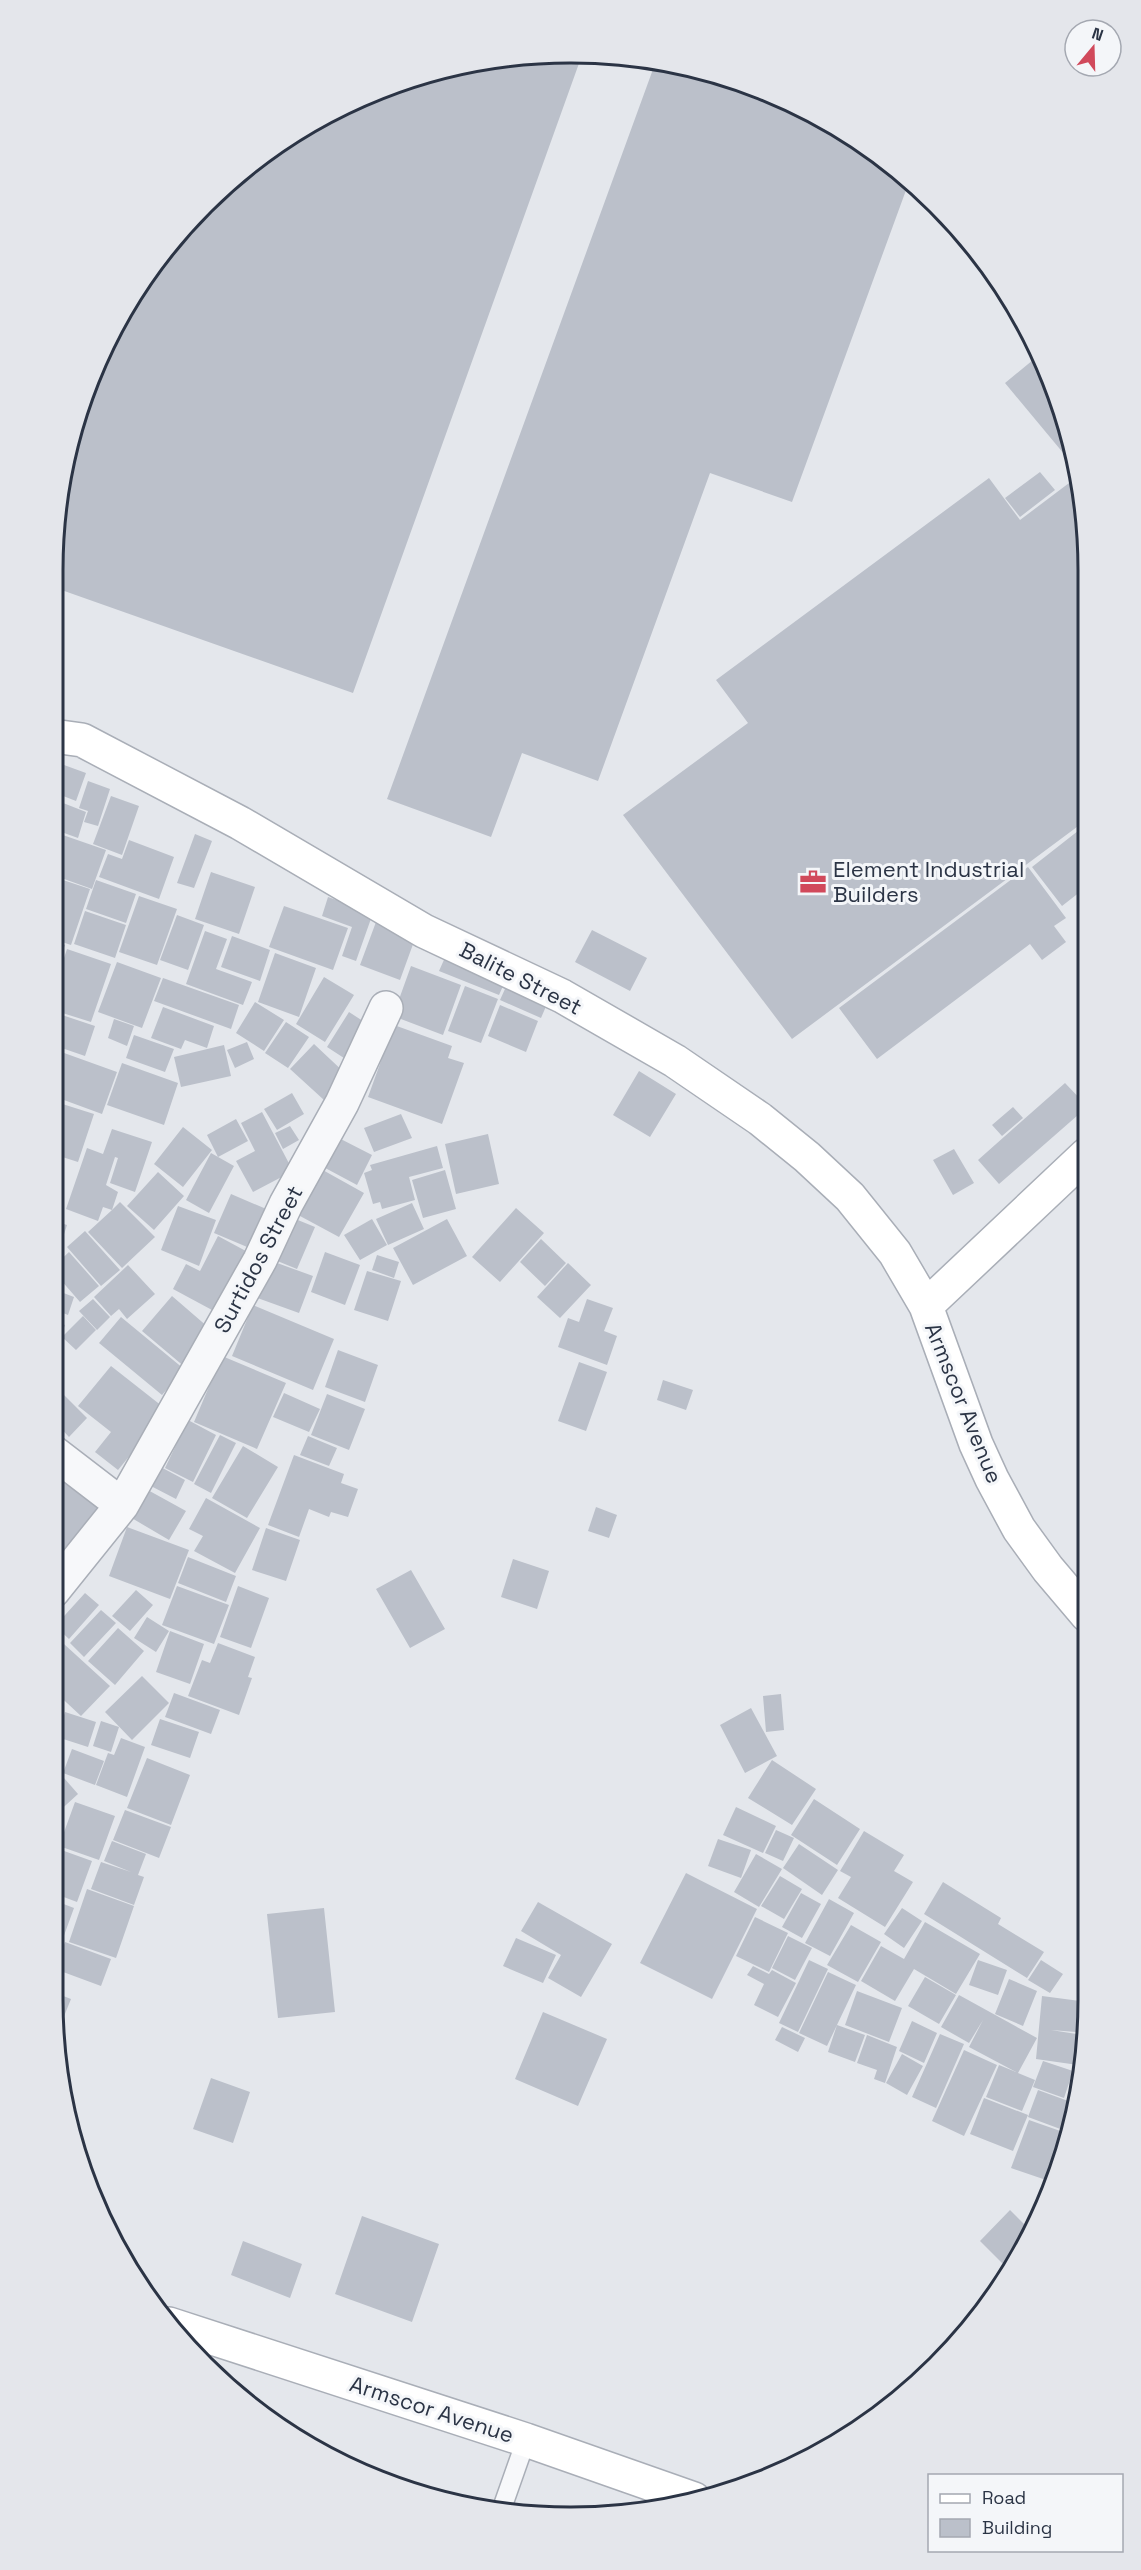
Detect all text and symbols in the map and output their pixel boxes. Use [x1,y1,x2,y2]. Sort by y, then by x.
north arrow [1063,18,1123,78]
text: N [1089,23,1106,46]
place label: Element Industrial Builders [833,855,1024,908]
office icon: Element Industrial Builders [798,867,828,897]
street label: Balite Street [455,935,587,1021]
street label: Surtidos Street [207,1180,309,1338]
street label: Armscor Avenue [919,1319,1009,1487]
street label: Armscor Avenue [346,2369,518,2449]
legend [928,2474,1123,2552]
text: Road [982,2486,1026,2509]
text: Building [982,2516,1052,2539]

